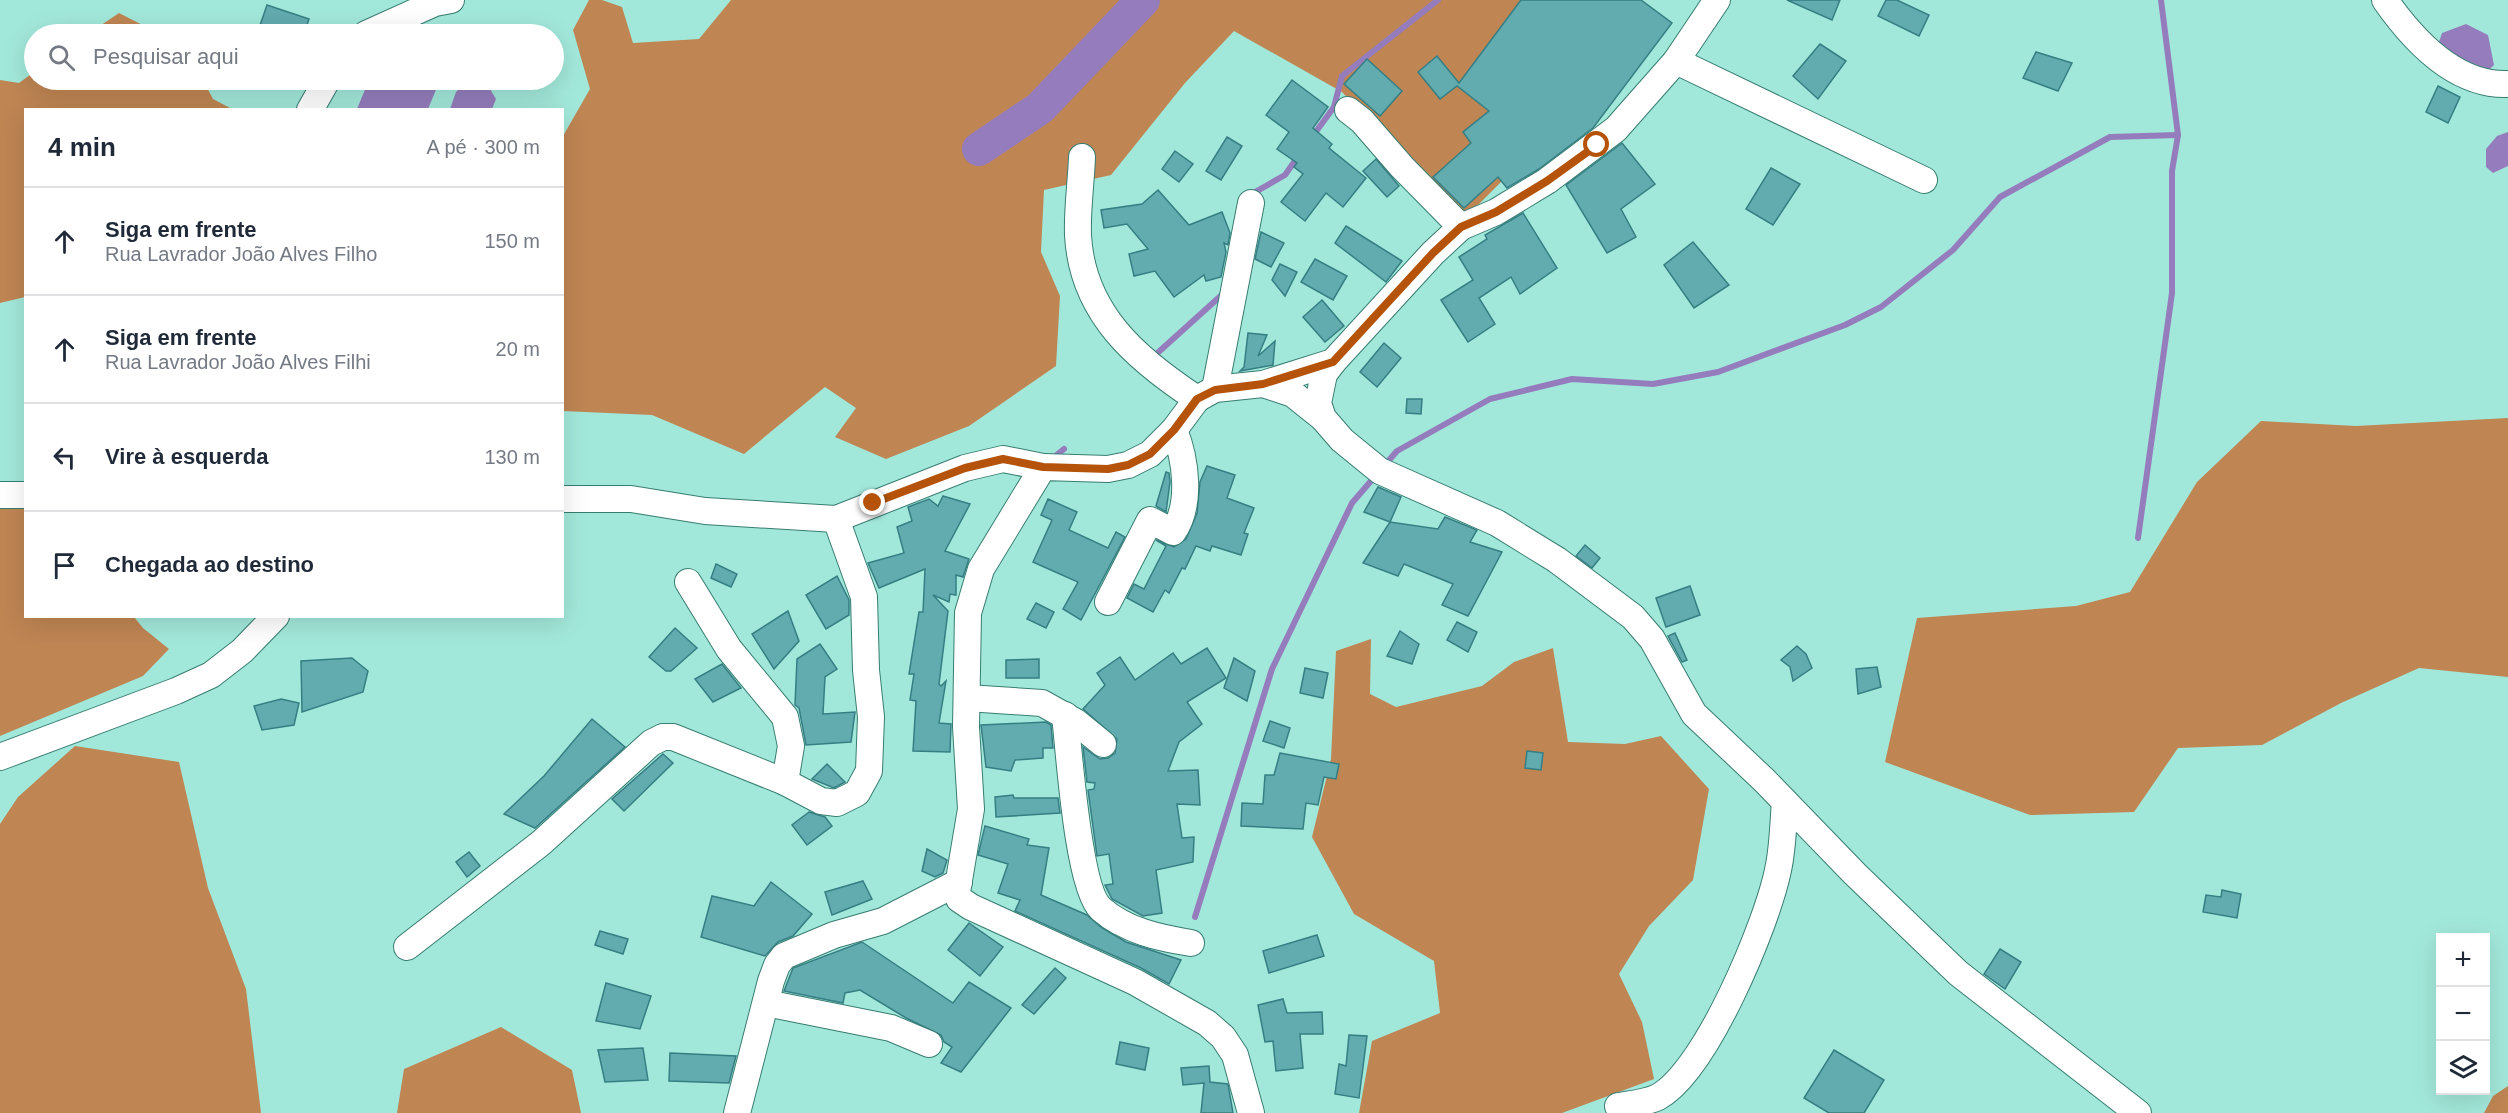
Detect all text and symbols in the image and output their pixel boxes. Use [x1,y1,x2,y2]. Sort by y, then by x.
search box [24,24,564,90]
icon: search [45,41,78,74]
text: Pesquisar aqui [93,44,239,69]
route start [1583,131,1609,157]
text: 4 min [48,132,116,162]
text: A pé · 300 m [427,136,540,158]
text: Siga em frente [105,217,257,242]
icon: ahead [48,225,81,258]
text: 150 m [484,230,540,252]
text: Rua Lavrador João Alves Filho [105,243,377,265]
text: Siga em frente [105,325,257,350]
icon: ahead [48,333,81,366]
text: 20 m [496,338,540,360]
text: Rua Lavrador João Alves Filhi [105,351,371,373]
icon: left [48,441,81,474]
text: Vire à esquerda [105,444,268,469]
text: 130 m [484,446,540,468]
route end [859,489,885,515]
icon: arrive [48,549,81,582]
text: Chegada ao destino [105,552,314,577]
map controls [2436,933,2490,1095]
button: + [2436,933,2490,987]
button: − [2436,987,2490,1041]
button: layers [2436,1041,2490,1095]

